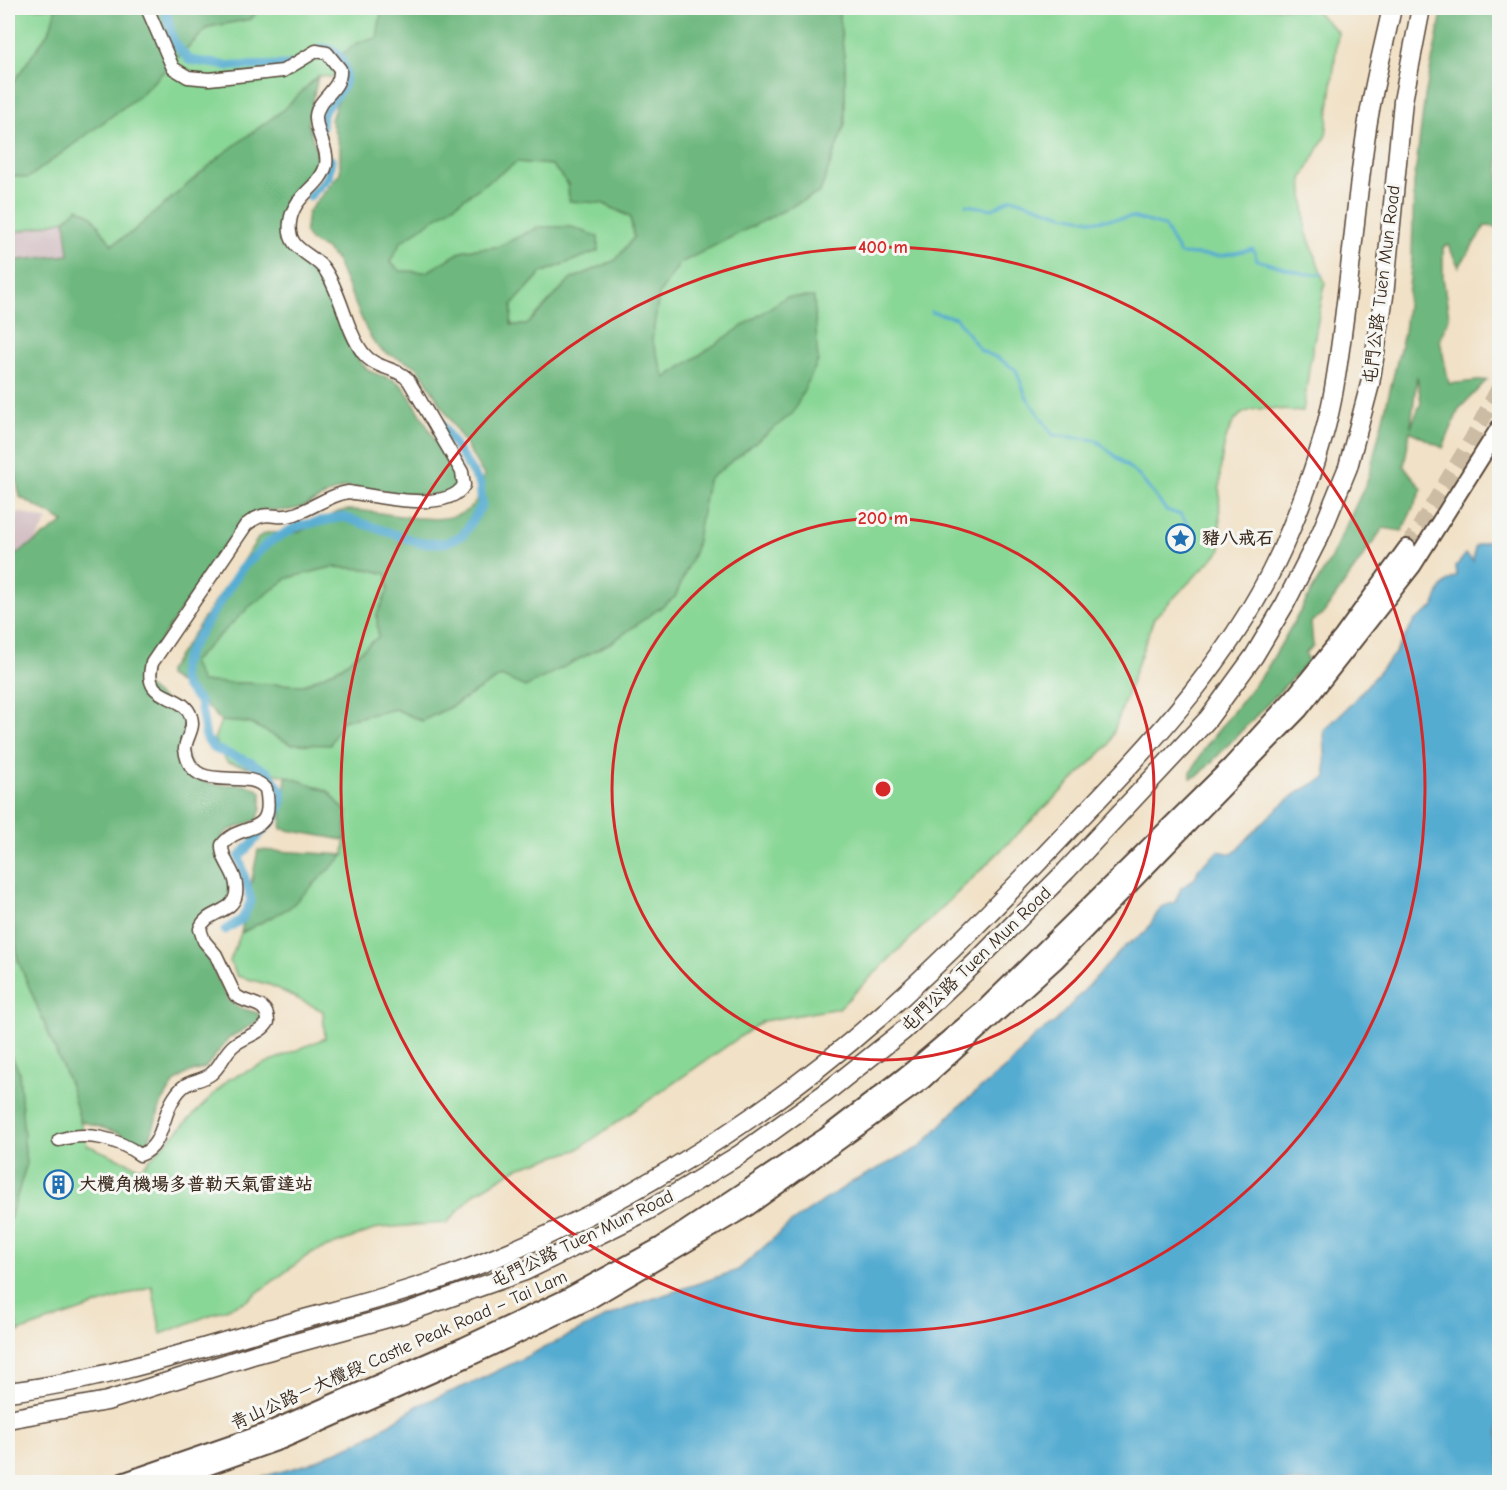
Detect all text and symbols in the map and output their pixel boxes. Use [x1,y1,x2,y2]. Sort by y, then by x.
street label: 屯門公路 Tuen Mun Road [1359,184,1405,386]
text: 400 m [858,237,908,258]
text: 200 m [858,508,908,529]
place icon: 豬八戒石 [1165,522,1197,554]
place label: 豬八戒石 [1202,528,1274,549]
centre of rings [873,779,893,799]
street label: 屯門公路 Tuen Mun Road [897,883,1055,1037]
building icon: 大欖角機場多普勒天氣雷達站 [42,1168,74,1200]
place label: 大欖角機場多普勒天氣雷達站 [79,1174,313,1195]
street label: 屯門公路 Tuen Mun Road [487,1186,677,1292]
street label: 青山公路－大欖段 Castle Peak Road – Tai Lam [228,1266,570,1434]

